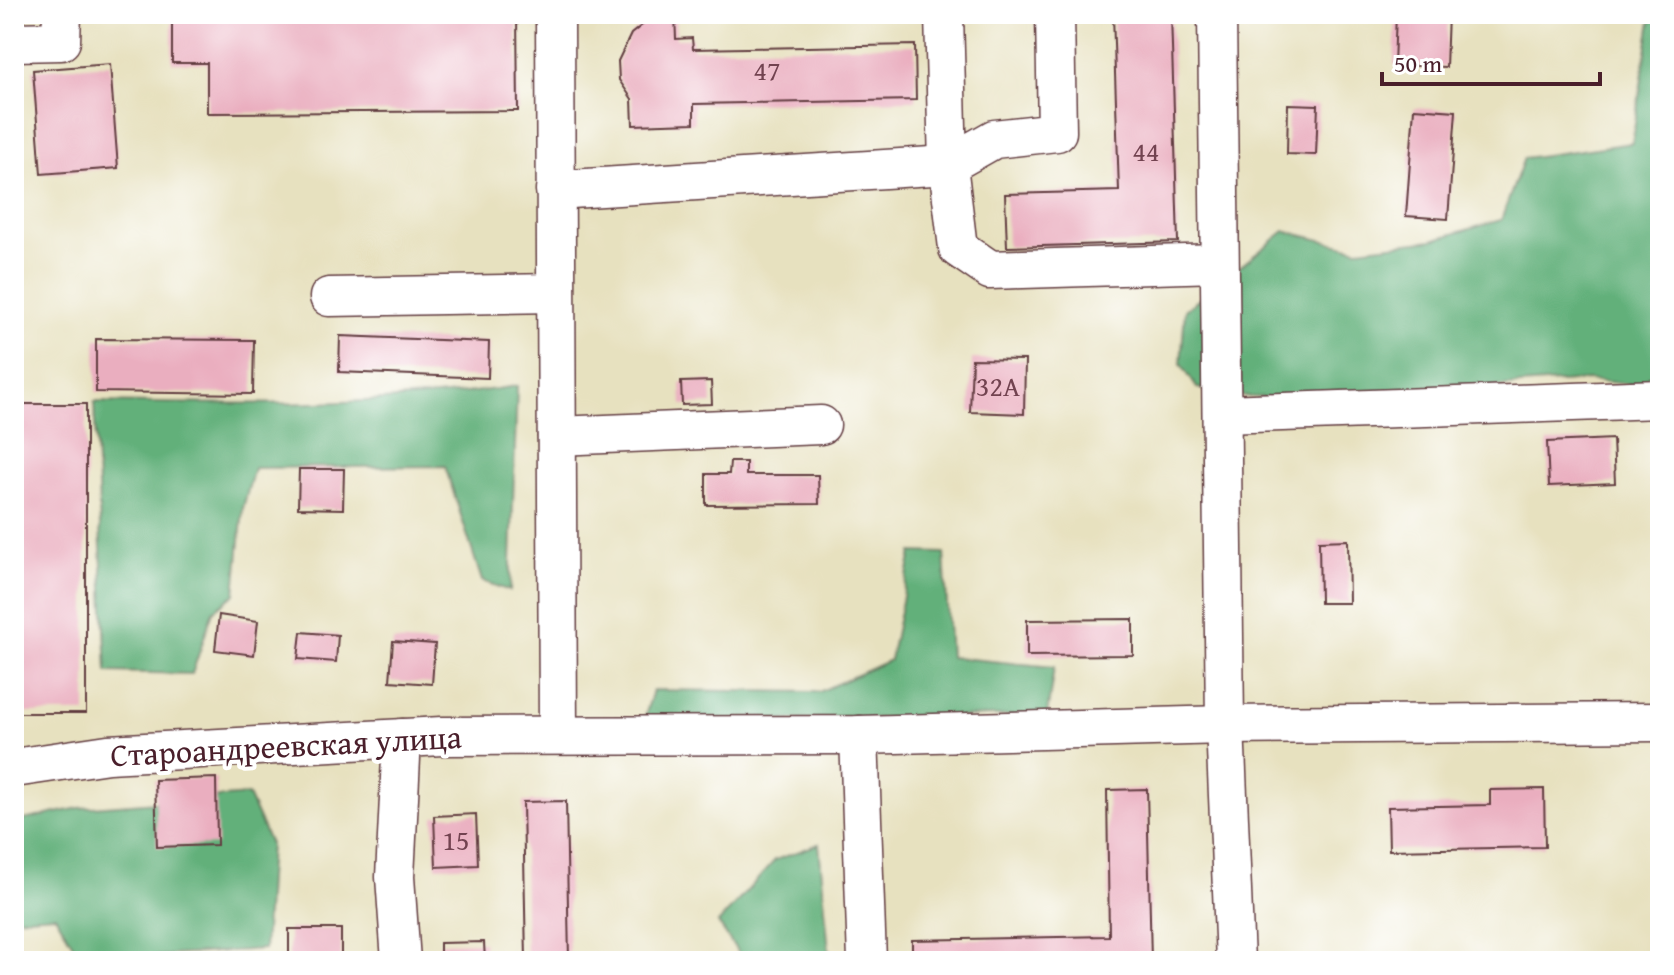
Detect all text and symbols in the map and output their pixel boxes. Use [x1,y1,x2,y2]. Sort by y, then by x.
scale bar [1382,36,1600,86]
text: 50 m [1394,46,1442,81]
house number: 47 [754,49,780,90]
house number: 44 [1133,130,1159,171]
house number: 32А [976,365,1020,406]
street label: Староандреевская улица [109,713,464,778]
house number: 15 [443,819,469,860]

